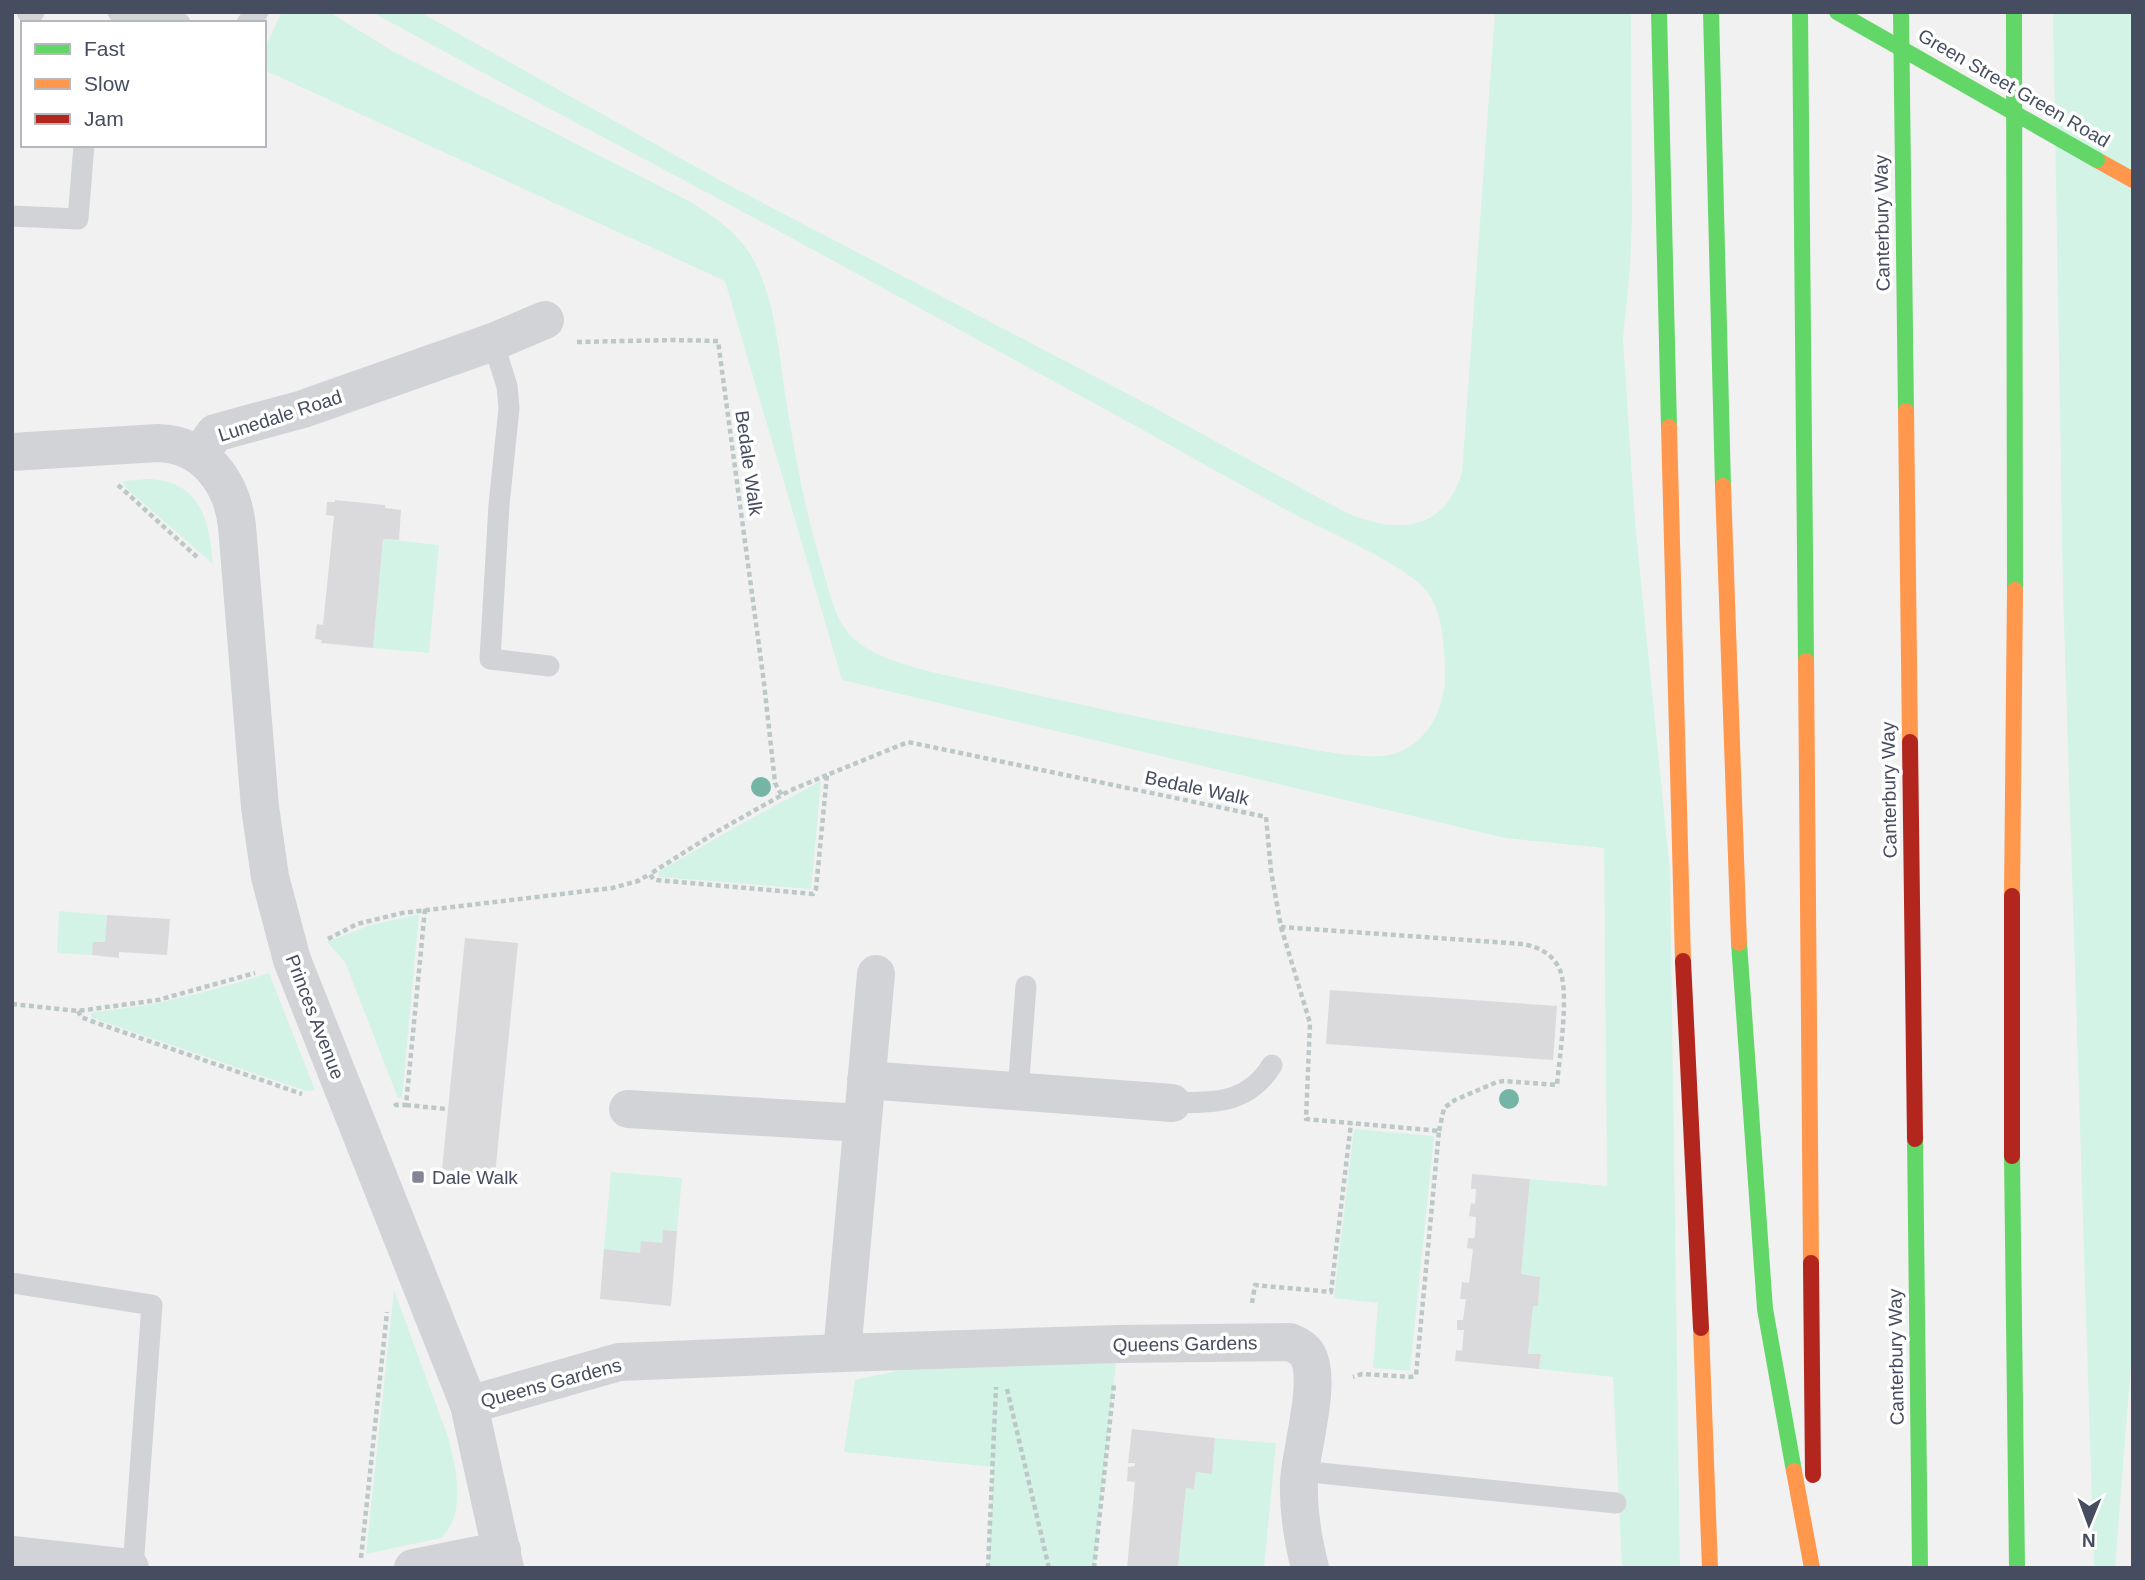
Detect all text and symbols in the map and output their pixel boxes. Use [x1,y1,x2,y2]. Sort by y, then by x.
legend [21,21,266,147]
street label: Green Street Green Road [1915,25,2113,151]
text: Fast [84,37,125,60]
text: Slow [84,72,130,95]
text: Jam [84,107,124,130]
street label: Canterbury Way [1870,154,1894,291]
street label: Lunedale Road [215,386,345,446]
street label: Bedale Walk [731,409,767,517]
street label: Canterbury Way [1877,721,1901,858]
street label: Bedale Walk [1143,767,1251,809]
street label: Princes Avenue [282,952,348,1082]
place label: Dale Walk [432,1167,518,1188]
marker: Dale Walk [410,1169,426,1185]
street label: Canterbury Way [1884,1288,1908,1425]
street label: Queens Gardens [1112,1332,1258,1356]
street label: Queens Gardens [478,1354,624,1412]
north arrow [2054,1489,2124,1559]
text: N [2082,1530,2096,1551]

